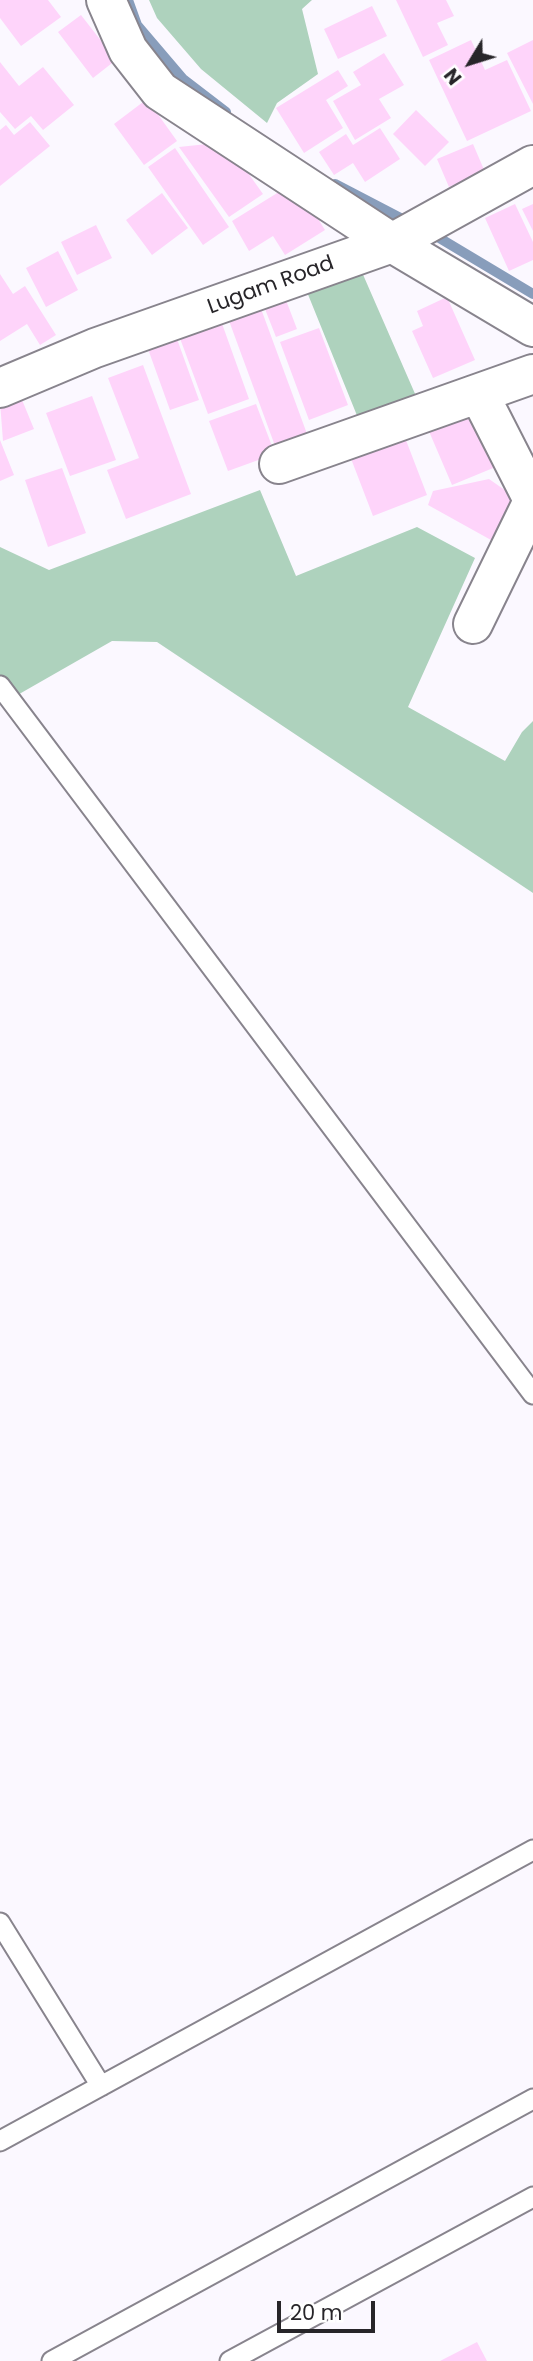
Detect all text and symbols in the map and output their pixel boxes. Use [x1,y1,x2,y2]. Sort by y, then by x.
north arrow [435,28,505,98]
text: N [438,62,468,90]
street label: Lugam Road [204,251,338,321]
scale bar [281,2288,379,2332]
text: 20 m [290,2298,343,2327]

